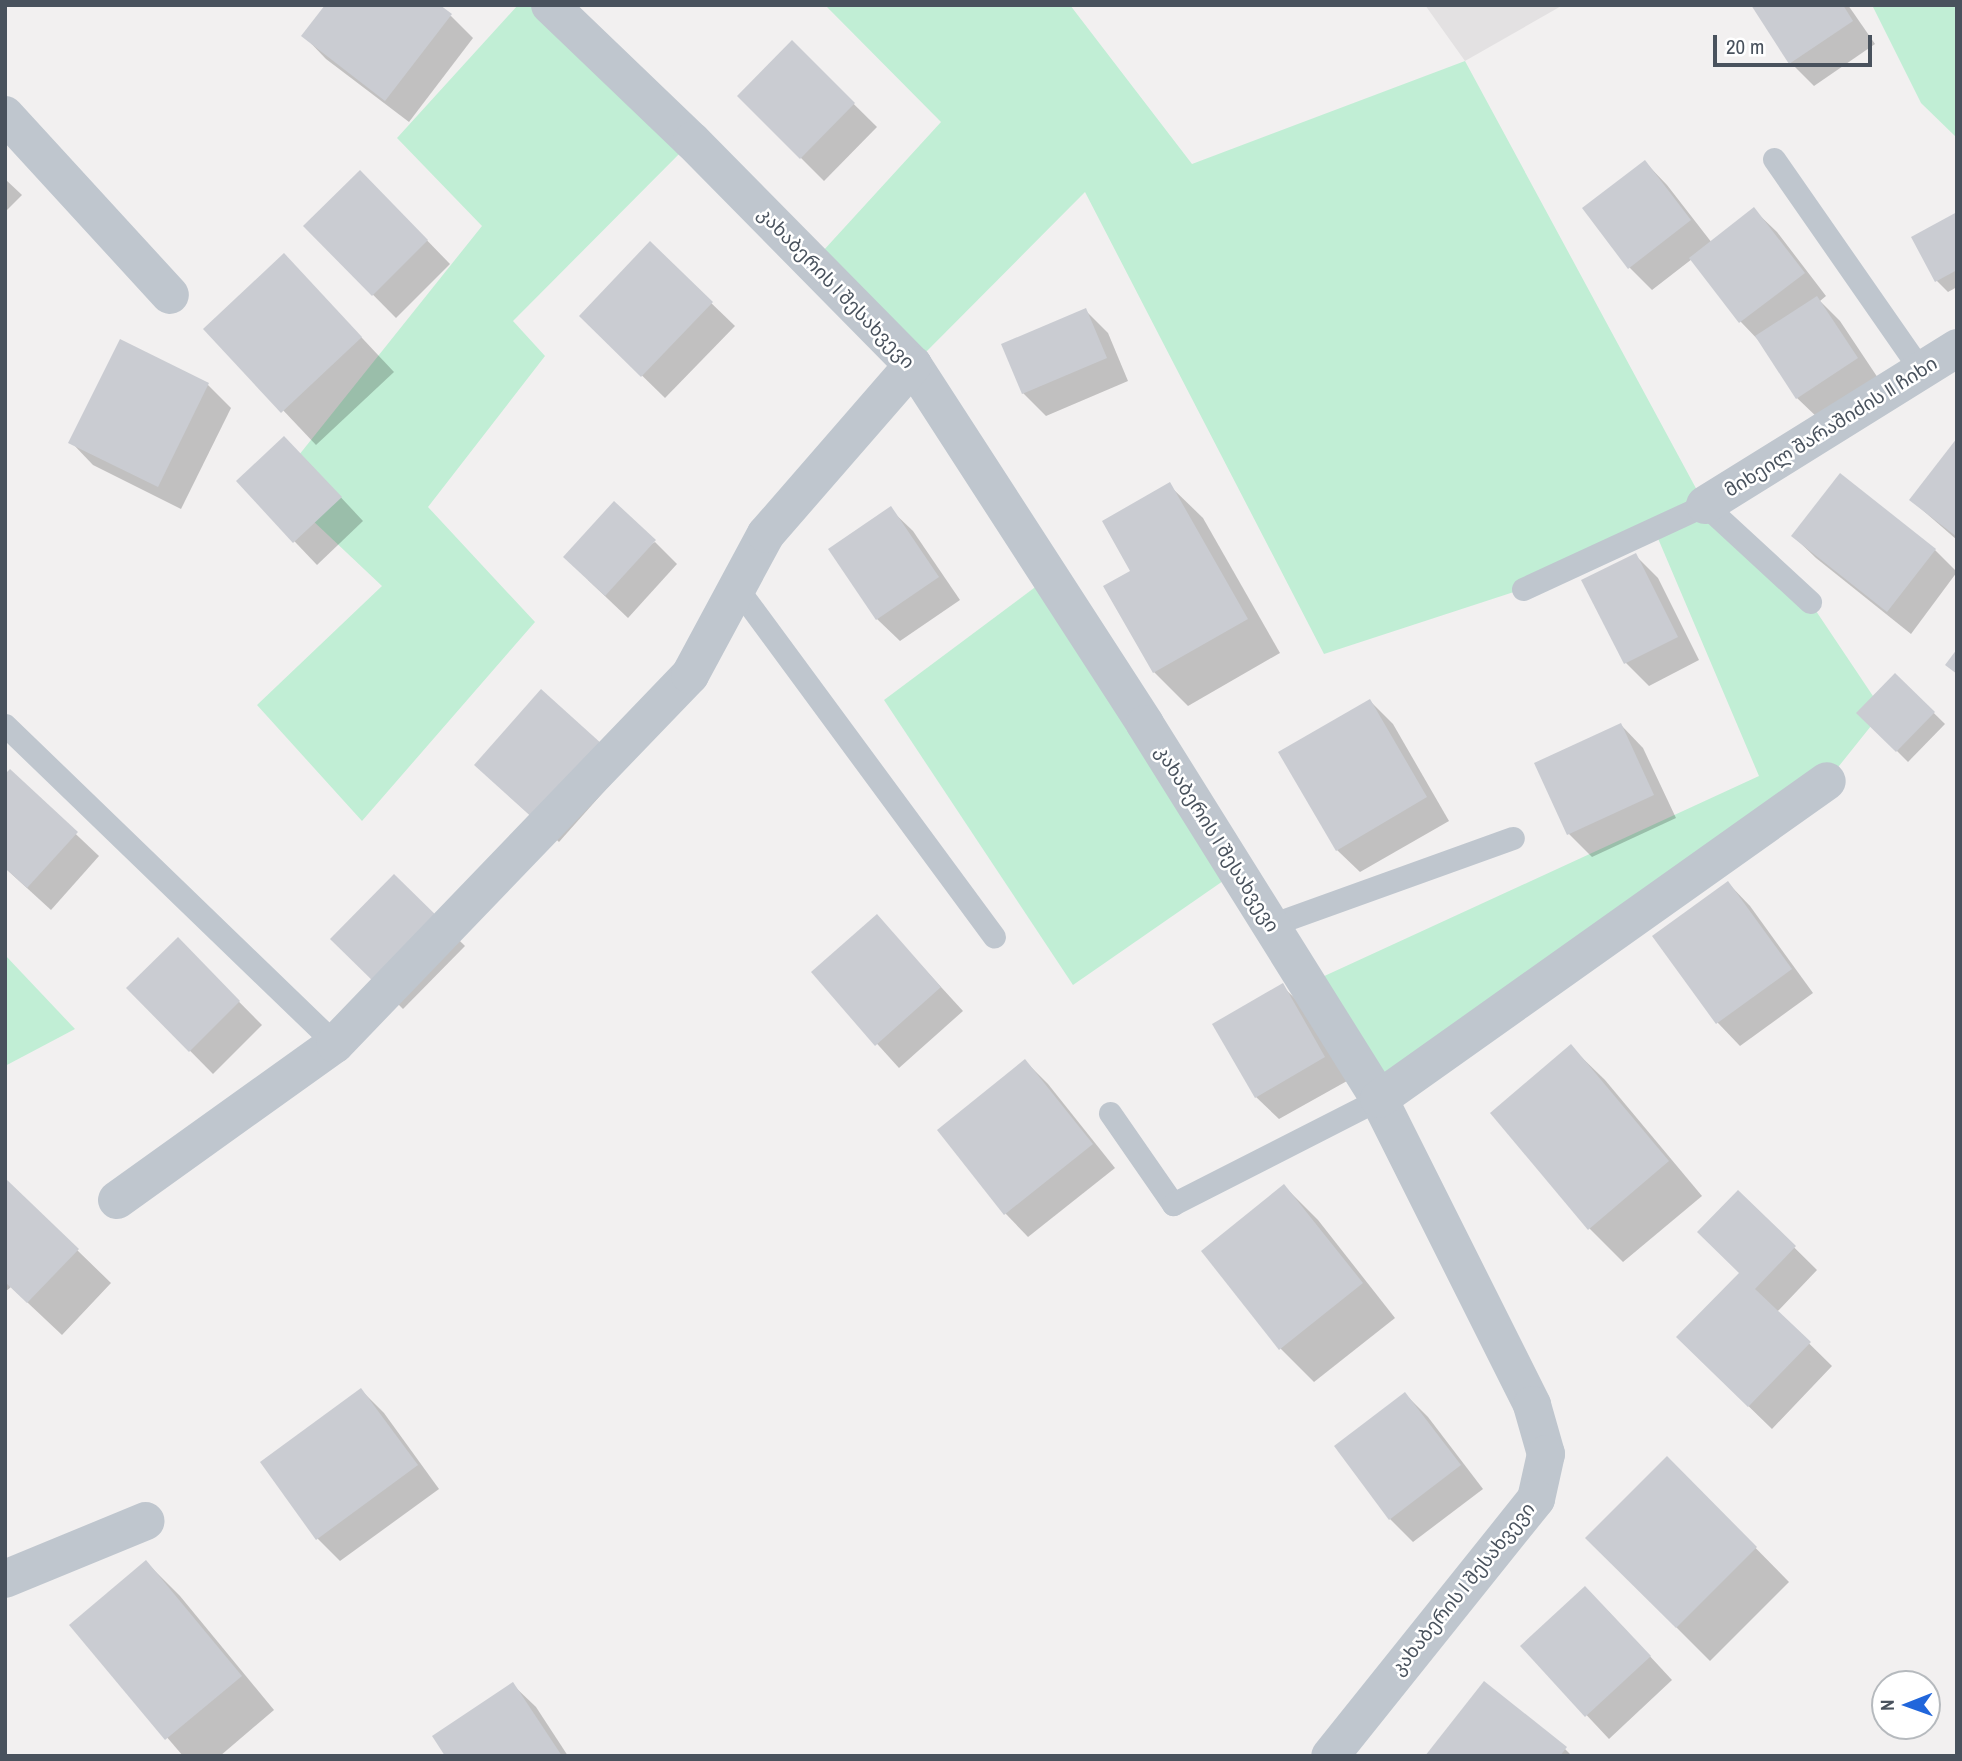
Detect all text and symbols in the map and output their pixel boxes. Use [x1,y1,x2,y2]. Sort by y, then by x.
scale bar [1717,21,1876,65]
text: 20 m [1726,32,1764,61]
street label: კახაბერის I შესახვევი [753,203,919,373]
street label: მიხეილ შარაშიძის II ჩიხი [1720,352,1942,502]
street label: კახაბერის I შესახვევი [1150,742,1284,936]
street label: კახაბერის I შესახვევი [1386,1498,1540,1680]
north arrow [1871,1670,1941,1740]
text: N [1874,1699,1900,1711]

